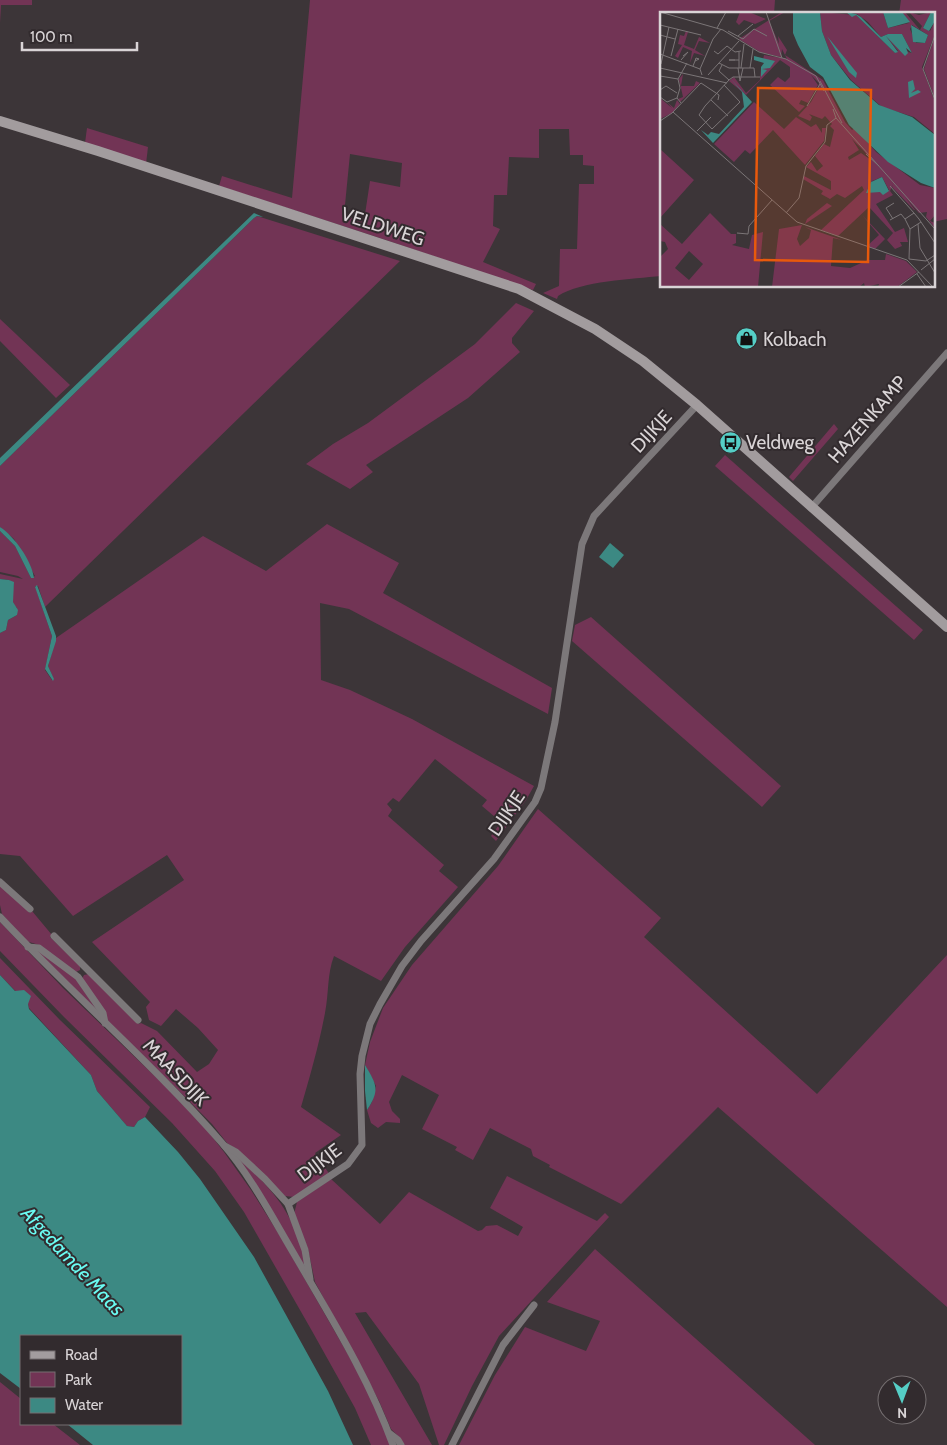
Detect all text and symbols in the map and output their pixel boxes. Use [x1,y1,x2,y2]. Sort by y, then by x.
inset map [660,12,934,288]
scale bar [22,20,138,52]
text: 100 m [30,28,72,46]
street label: VELDWEG [338,202,427,251]
shop icon: Kolbach [735,327,759,351]
place label: Kolbach [763,328,827,351]
street label: HAZENKAMP [823,371,912,468]
street label: DIJKJE [626,405,677,457]
bus stop icon: Veldweg [718,430,742,454]
place label: Veldweg [746,431,815,454]
street label: DIJKJE [483,786,530,840]
street label: MAASDIJK [138,1034,213,1111]
street label: DIJKJE [293,1138,346,1187]
water label: Afgedamde Maas [16,1201,130,1321]
legend [20,1335,182,1425]
text: Road [65,1346,98,1364]
text: Park [65,1371,92,1389]
north arrow [877,1375,927,1425]
text: Water [65,1396,103,1414]
text: N [897,1404,907,1422]

